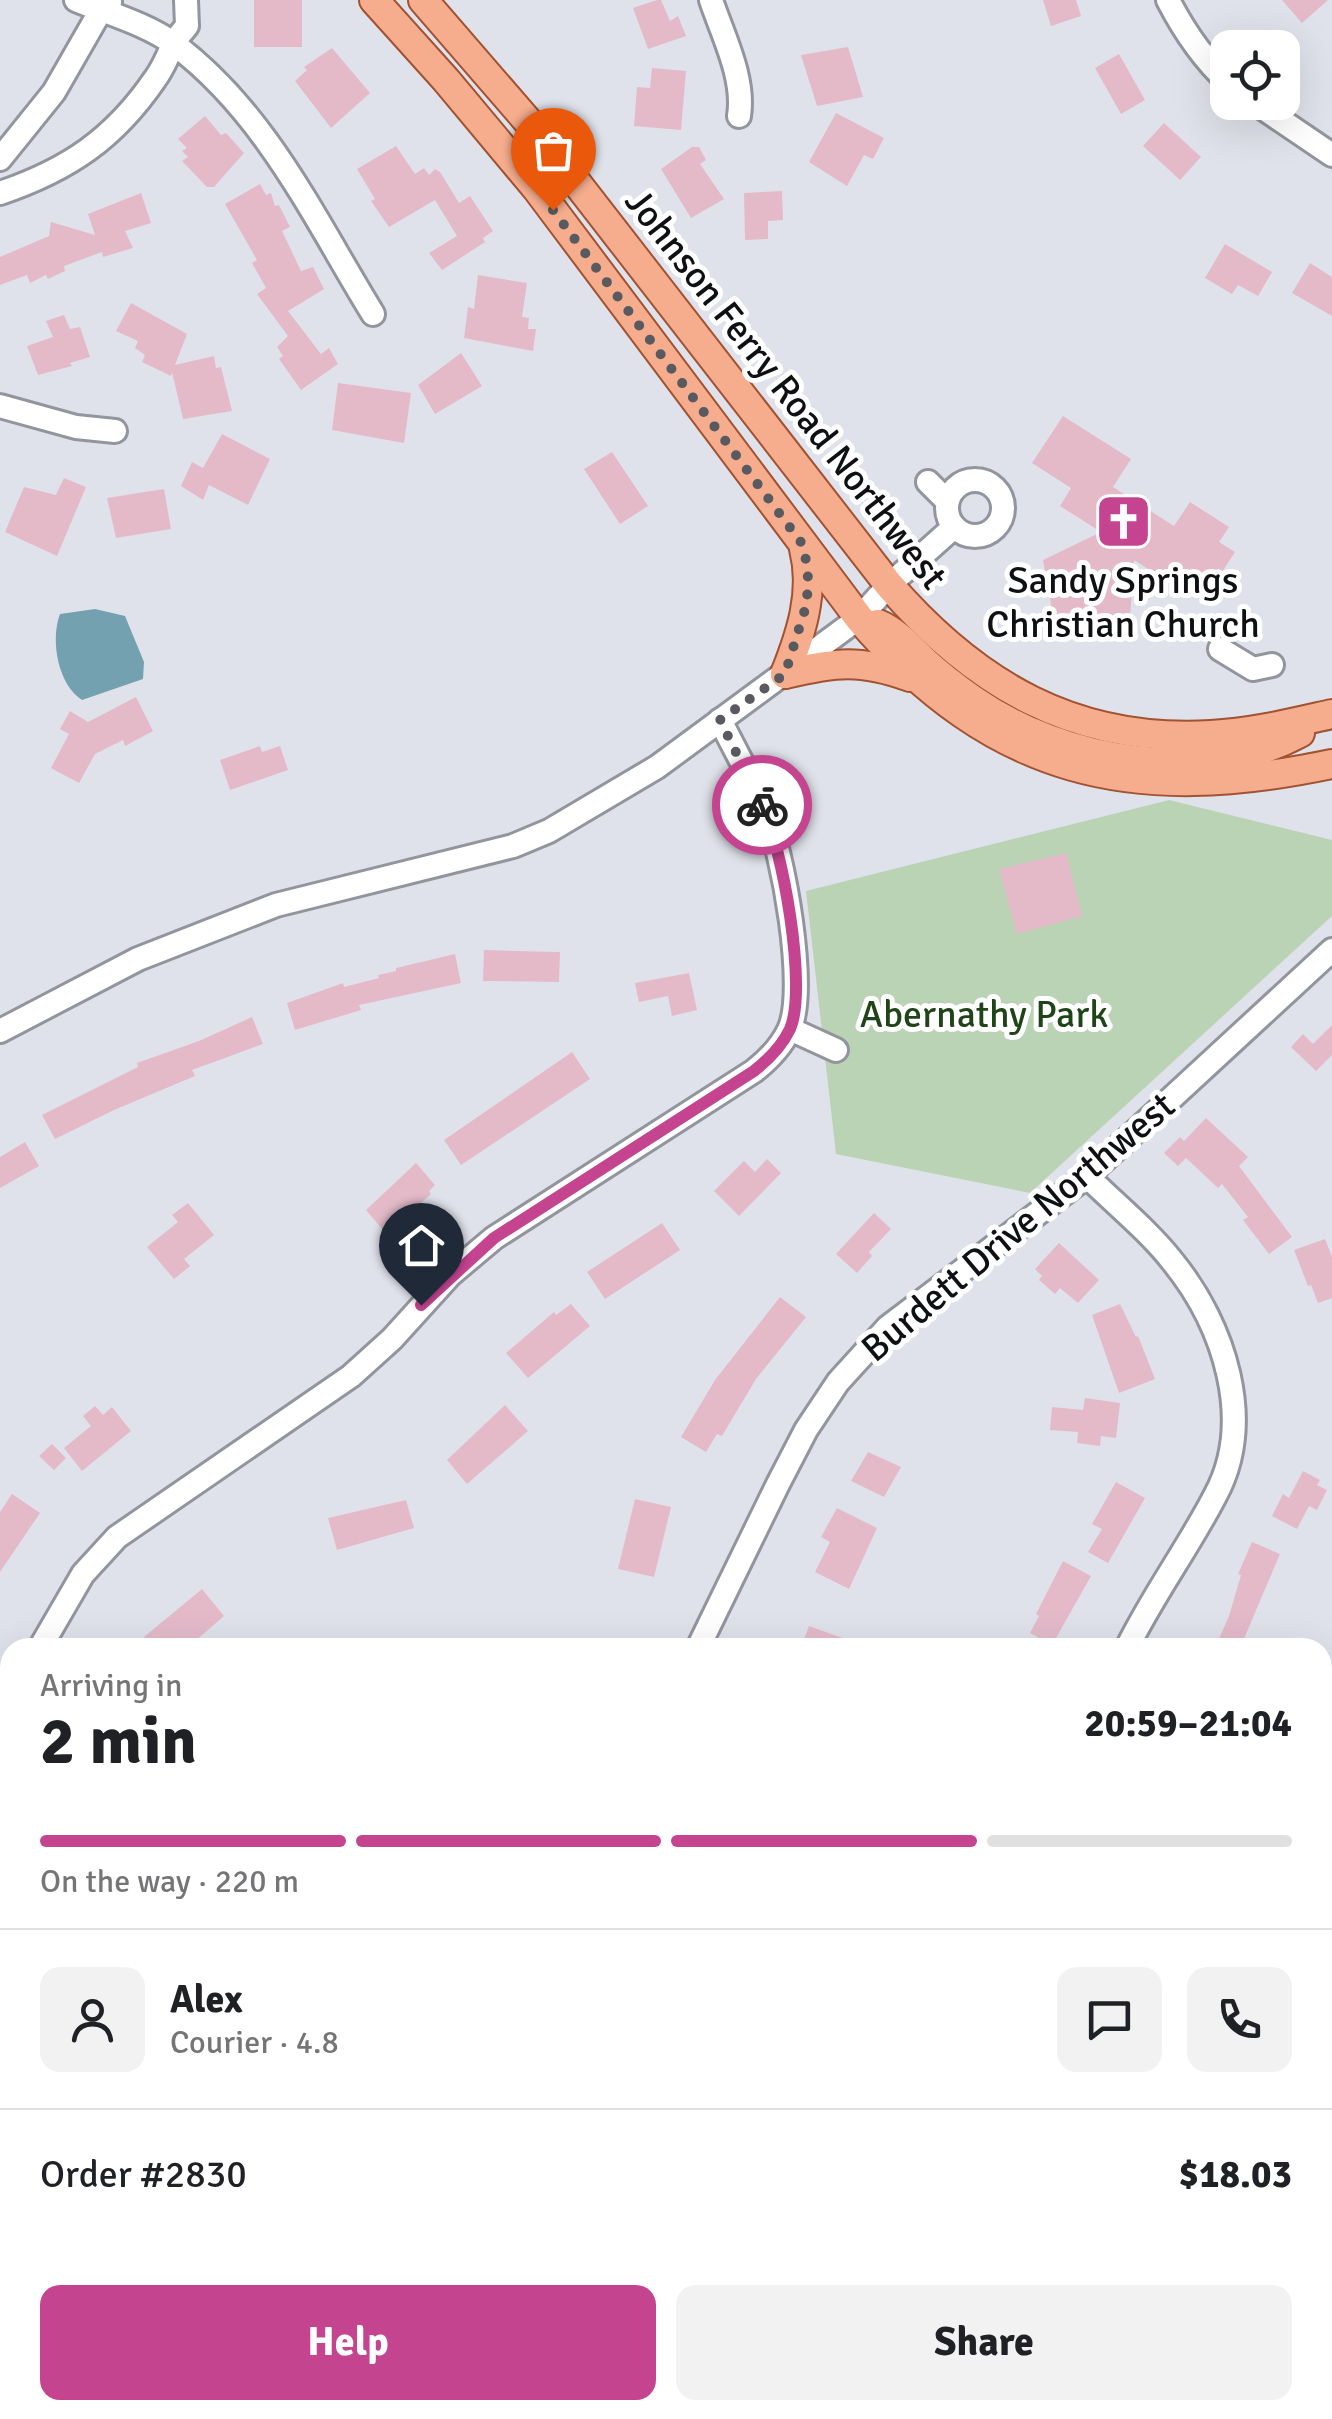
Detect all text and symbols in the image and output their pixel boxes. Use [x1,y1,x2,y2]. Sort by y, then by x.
map controls [1210,30,1300,120]
button: locate [1210,30,1300,120]
pin [511,108,596,211]
icon: bag [526,123,581,178]
street label: Johnson Ferry Road Northwest [615,179,957,599]
church icon: Sandy Springs Christian Church [1093,492,1153,552]
place label: Sandy Springs Christian Church [986,557,1260,648]
courier [712,755,812,855]
icon: bike [735,778,790,833]
park label: Abernathy Park [860,991,1108,1038]
street label: Burdett Drive Northwest [852,1082,1184,1372]
pin [379,1203,464,1306]
icon: home [394,1218,449,1273]
text: Arriving in [40,1666,182,1705]
text: 20:59–21:04 [1084,1700,1292,1747]
text: 2 min [40,1702,197,1782]
text: On the way · 220 m [40,1862,299,1901]
button: person [40,1967,145,2072]
button: chat [1057,1967,1162,2072]
button: phone [1187,1967,1292,2072]
text: Alex [170,1976,243,2023]
text: Courier · 4.8 [170,2023,339,2062]
text: Order #2830 [40,2151,247,2198]
text: $18.03 [1179,2151,1292,2198]
button: Help [40,2285,656,2400]
button: Share [676,2285,1292,2400]

